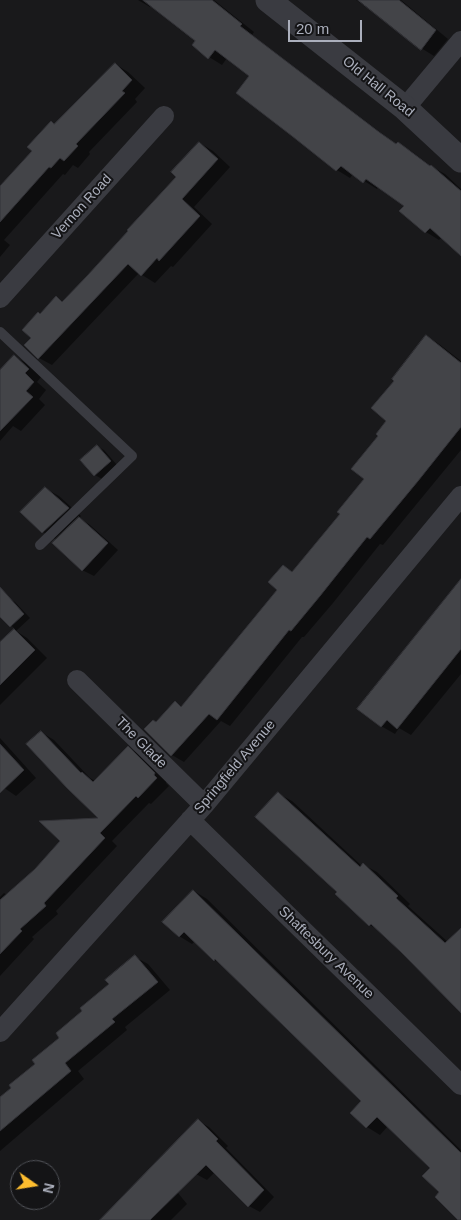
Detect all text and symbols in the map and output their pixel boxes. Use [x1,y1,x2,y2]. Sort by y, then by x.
scale bar [291,10,365,42]
text: 20 m [296,20,329,37]
street label: Old Hall Road [339,53,417,121]
street label: Vernon Road [48,171,116,243]
street label: The Glade [112,714,170,772]
street label: Springfield Avenue [191,717,279,817]
street label: Shaftesbury Avenue [275,903,377,1003]
north arrow [10,1160,60,1210]
text: N [40,1181,58,1195]

